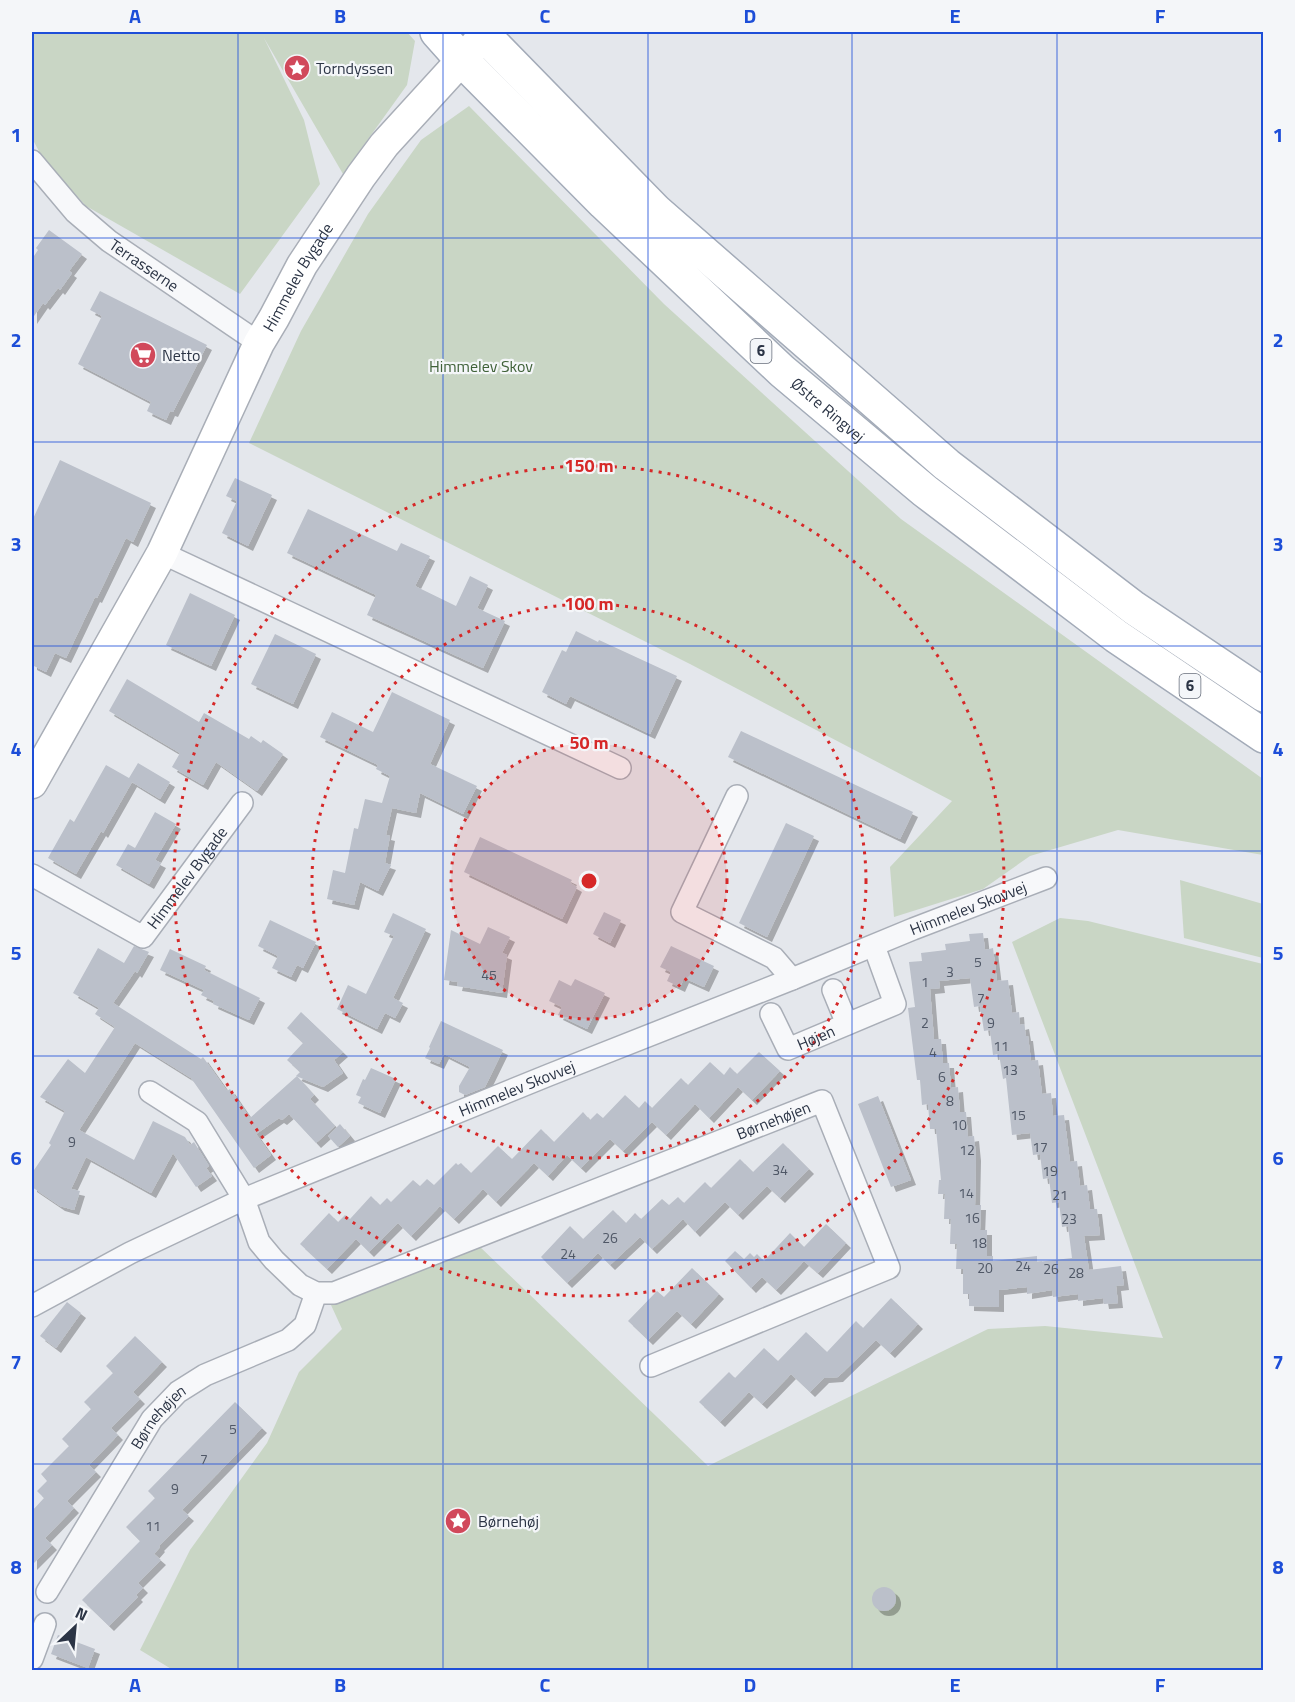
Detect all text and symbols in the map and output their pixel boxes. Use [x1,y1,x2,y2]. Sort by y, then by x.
text: A [129,0,141,31]
text: B [334,0,346,31]
text: C [540,0,551,31]
text: D [744,0,756,31]
text: E [949,0,961,31]
text: F [1155,0,1166,31]
place icon: Torndyssen [282,53,312,83]
place label: Torndyssen [316,56,393,80]
text: 1 [10,119,22,150]
text: 1 [1272,119,1284,150]
street label: Himmelev Bygade [257,218,339,336]
street label: Terrasserne [105,233,184,297]
text: 2 [10,324,22,355]
text: 2 [1272,324,1284,355]
road number: 6 [750,339,771,363]
supermarket icon: Netto [128,340,158,370]
place label: Netto [162,343,200,367]
park label: Himmelev Skov [429,354,533,378]
street label: Østre Ringvej [786,372,870,448]
text: 150 m [564,452,614,479]
text: 3 [10,528,22,559]
text: 3 [1272,528,1284,559]
text: 100 m [564,590,614,617]
road number: 6 [1180,674,1200,698]
text: 50 m [569,729,609,756]
text: 4 [10,733,22,764]
text: 4 [1272,733,1284,764]
street label: Himmelev Bygade [141,821,233,934]
centre of rings [579,871,599,891]
street label: Himmelev Skovvej [906,875,1030,941]
text: 5 [10,937,22,968]
text: 5 [1272,937,1284,968]
house number: 5 [974,951,982,972]
house number: 3 [946,961,954,982]
house number: 45 [481,964,497,985]
house number: 1 [921,971,929,992]
house number: 7 [977,987,985,1008]
house number: 2 [921,1012,929,1033]
house number: 9 [987,1012,995,1033]
street label: Højen [793,1019,839,1056]
house number: 11 [993,1035,1009,1056]
house number: 4 [929,1041,937,1062]
street label: Himmelev Skovvej [455,1054,578,1122]
house number: 13 [1002,1059,1018,1080]
house number: 6 [938,1066,946,1087]
house number: 8 [946,1090,954,1111]
street label: Børnehøjen [733,1095,814,1146]
house number: 15 [1010,1104,1026,1125]
house number: 10 [951,1114,967,1135]
house number: 9 [68,1131,76,1152]
house number: 17 [1032,1136,1048,1157]
house number: 12 [959,1139,975,1160]
text: 6 [10,1142,22,1173]
text: 6 [1272,1142,1284,1173]
house number: 34 [772,1159,788,1180]
house number: 19 [1042,1160,1058,1181]
house number: 14 [958,1182,974,1203]
house number: 21 [1052,1184,1068,1205]
house number: 16 [964,1207,980,1228]
house number: 23 [1061,1208,1077,1229]
house number: 26 [602,1227,618,1248]
house number: 18 [971,1232,987,1253]
house number: 24 [560,1243,576,1264]
house number: 24 [1015,1255,1031,1276]
house number: 20 [977,1257,993,1278]
house number: 26 [1043,1258,1059,1279]
house number: 28 [1068,1262,1084,1283]
text: 7 [10,1346,22,1377]
text: 7 [1272,1346,1284,1377]
street label: Børnehøjen [124,1378,190,1454]
house number: 5 [229,1418,237,1439]
house number: 7 [200,1448,208,1469]
house number: 9 [171,1478,179,1499]
place icon: Børnehøj [443,1506,473,1536]
place label: Børnehøj [478,1509,539,1533]
house number: 11 [145,1515,161,1536]
text: 8 [10,1551,22,1582]
text: 8 [1272,1551,1284,1582]
north arrow [45,1597,105,1657]
text: N [71,1600,92,1627]
text: A [129,1669,141,1700]
text: B [334,1669,346,1700]
text: C [540,1669,551,1700]
text: D [744,1669,756,1700]
text: E [949,1669,961,1700]
text: F [1155,1669,1166,1700]

